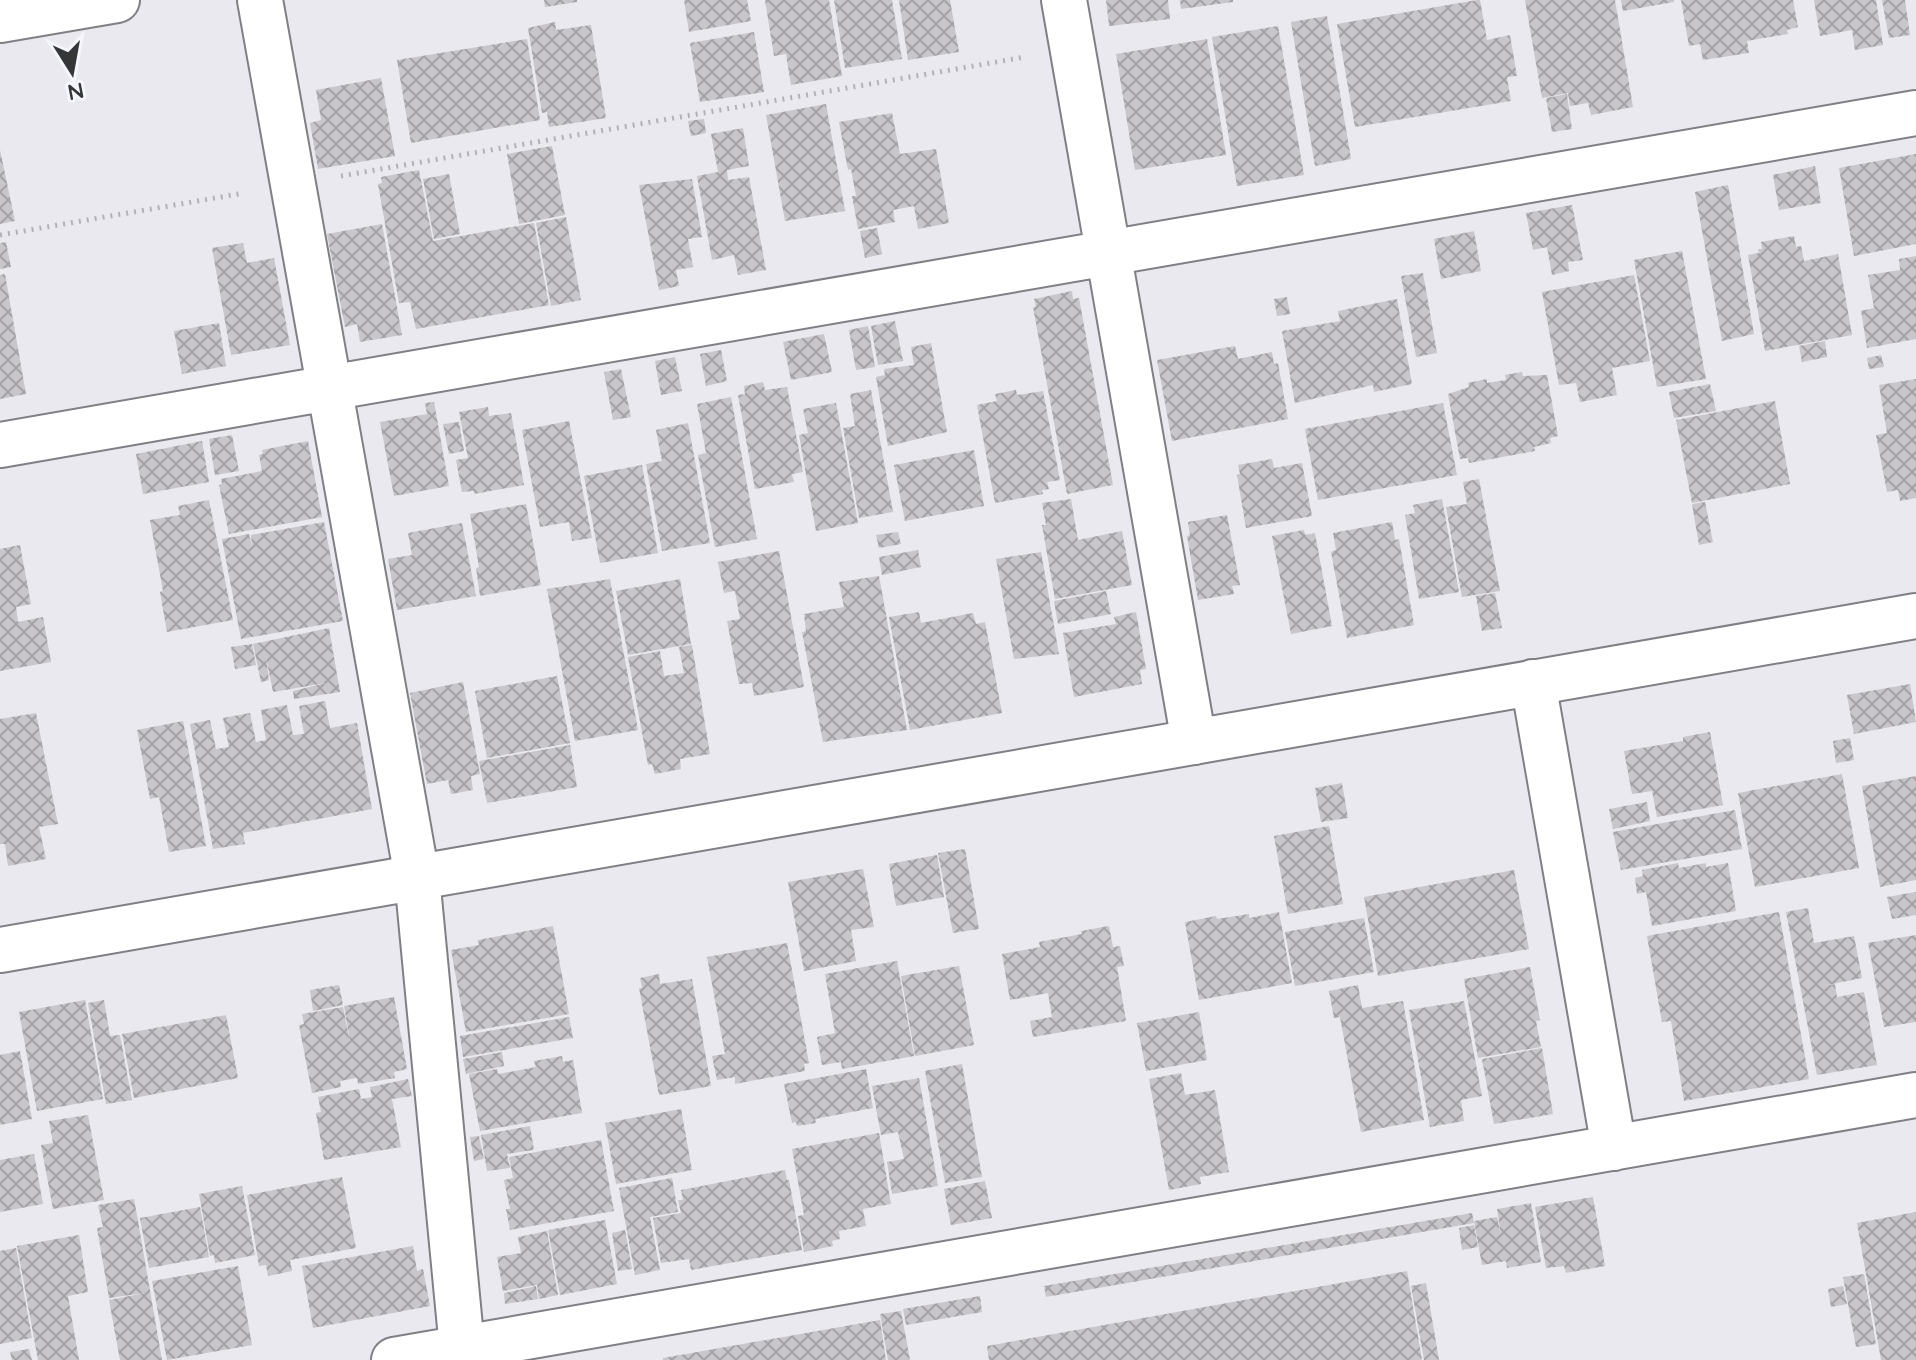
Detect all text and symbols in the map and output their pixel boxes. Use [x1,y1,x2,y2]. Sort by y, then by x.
north arrow [32,32,112,112]
text: N [65,76,86,107]

